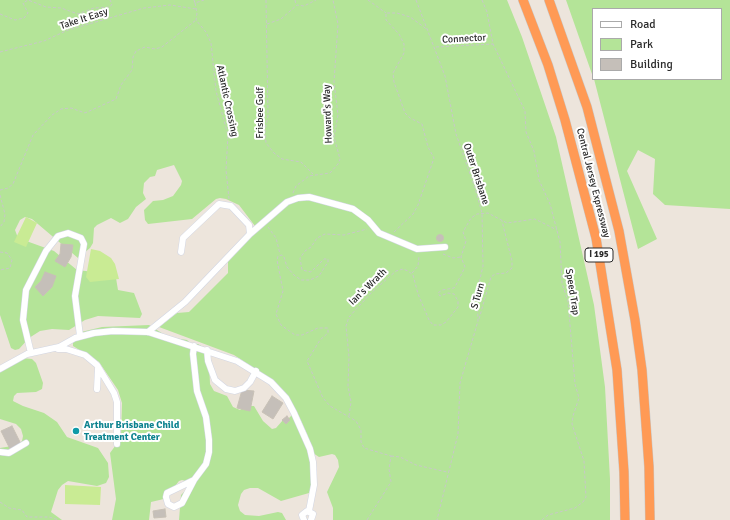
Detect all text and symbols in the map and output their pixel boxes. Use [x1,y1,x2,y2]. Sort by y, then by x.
street label: Take It Easy [59,6,109,32]
legend [592,8,722,80]
text: Road [630,17,656,32]
street label: Connector [442,32,486,46]
text: Park [630,37,653,52]
text: Building [630,57,673,72]
street label: Atlantic Crossing [214,64,240,138]
street label: Howard's Way [321,84,335,144]
street label: Frisbee Golf [254,87,266,139]
street label: Central Jersey Expressway [574,127,612,239]
street label: Outer Brisbane [460,142,492,206]
road number: I 195 [585,248,613,262]
street label: Ian's Wrath [347,266,389,308]
street label: Speed Trap [562,268,582,316]
street label: S Turn [469,282,487,310]
place label: Arthur Brisbane Child Treatment Center [84,419,179,442]
marker: Arthur Brisbane Child Treatment Center [71,426,81,436]

